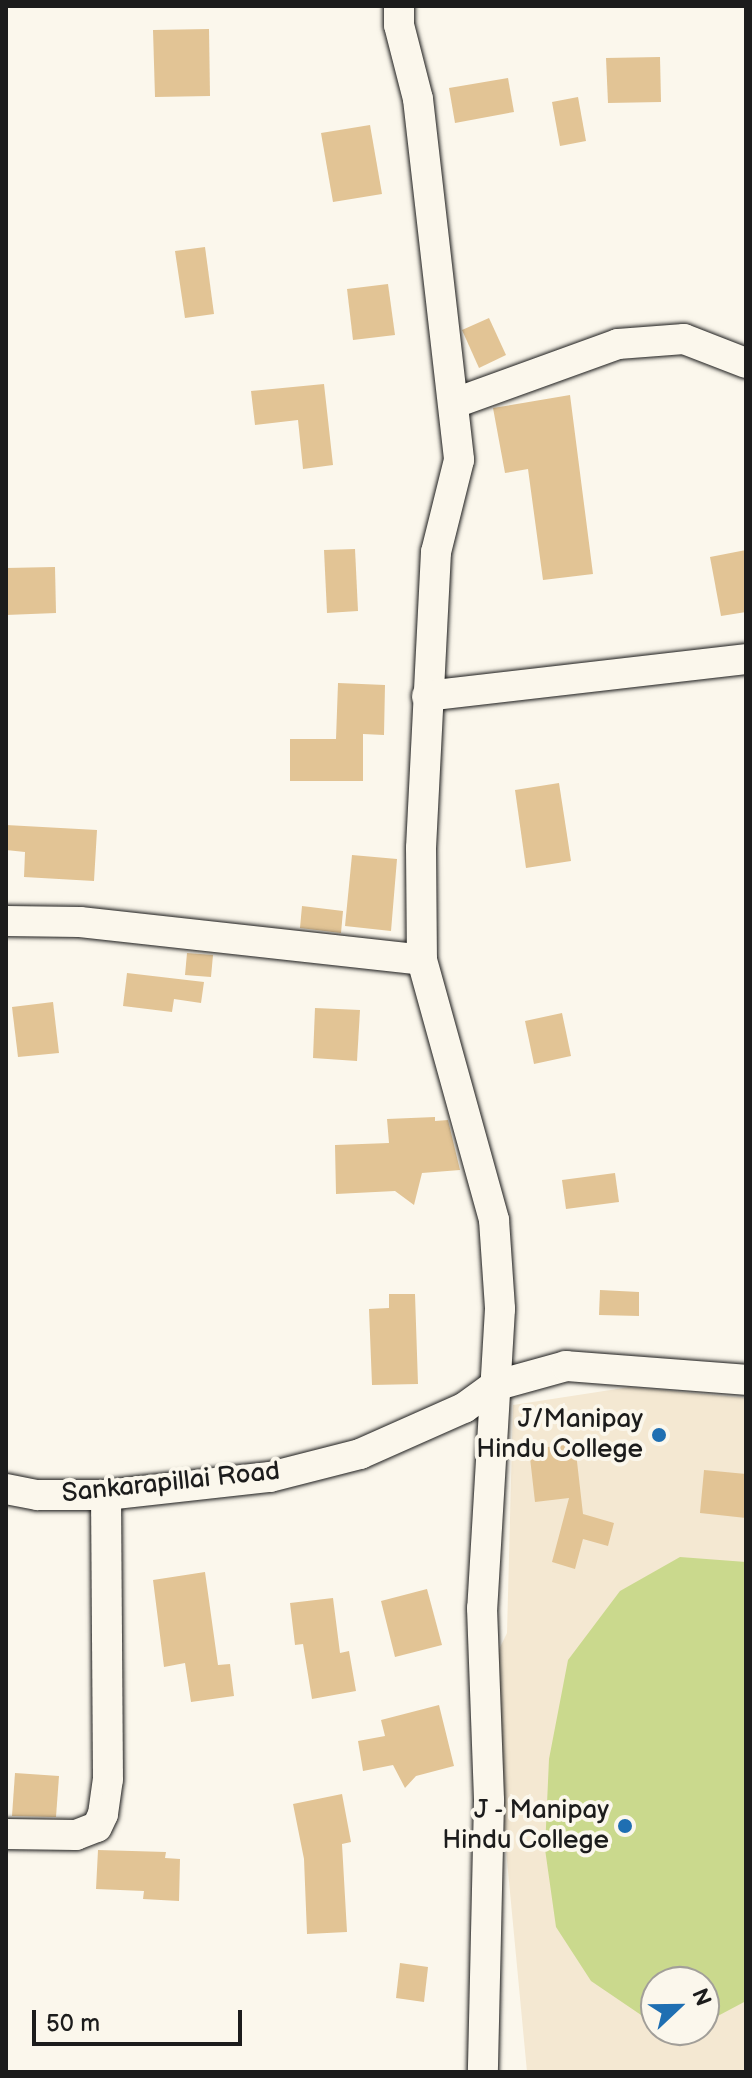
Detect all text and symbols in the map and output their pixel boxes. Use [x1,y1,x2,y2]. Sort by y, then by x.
place label: J/Manipay Hindu College [476,1404,643,1466]
marker: J/Manipay Hindu College [650,1426,668,1444]
street label: Sankarapillai Road [60,1456,282,1510]
place label: J - Manipay Hindu College [442,1795,609,1856]
marker: J - Manipay Hindu College [616,1817,634,1835]
north arrow [640,1966,720,2046]
text: N [685,1985,716,2010]
scale bar [36,1994,246,2044]
text: 50 m [46,2009,100,2038]

